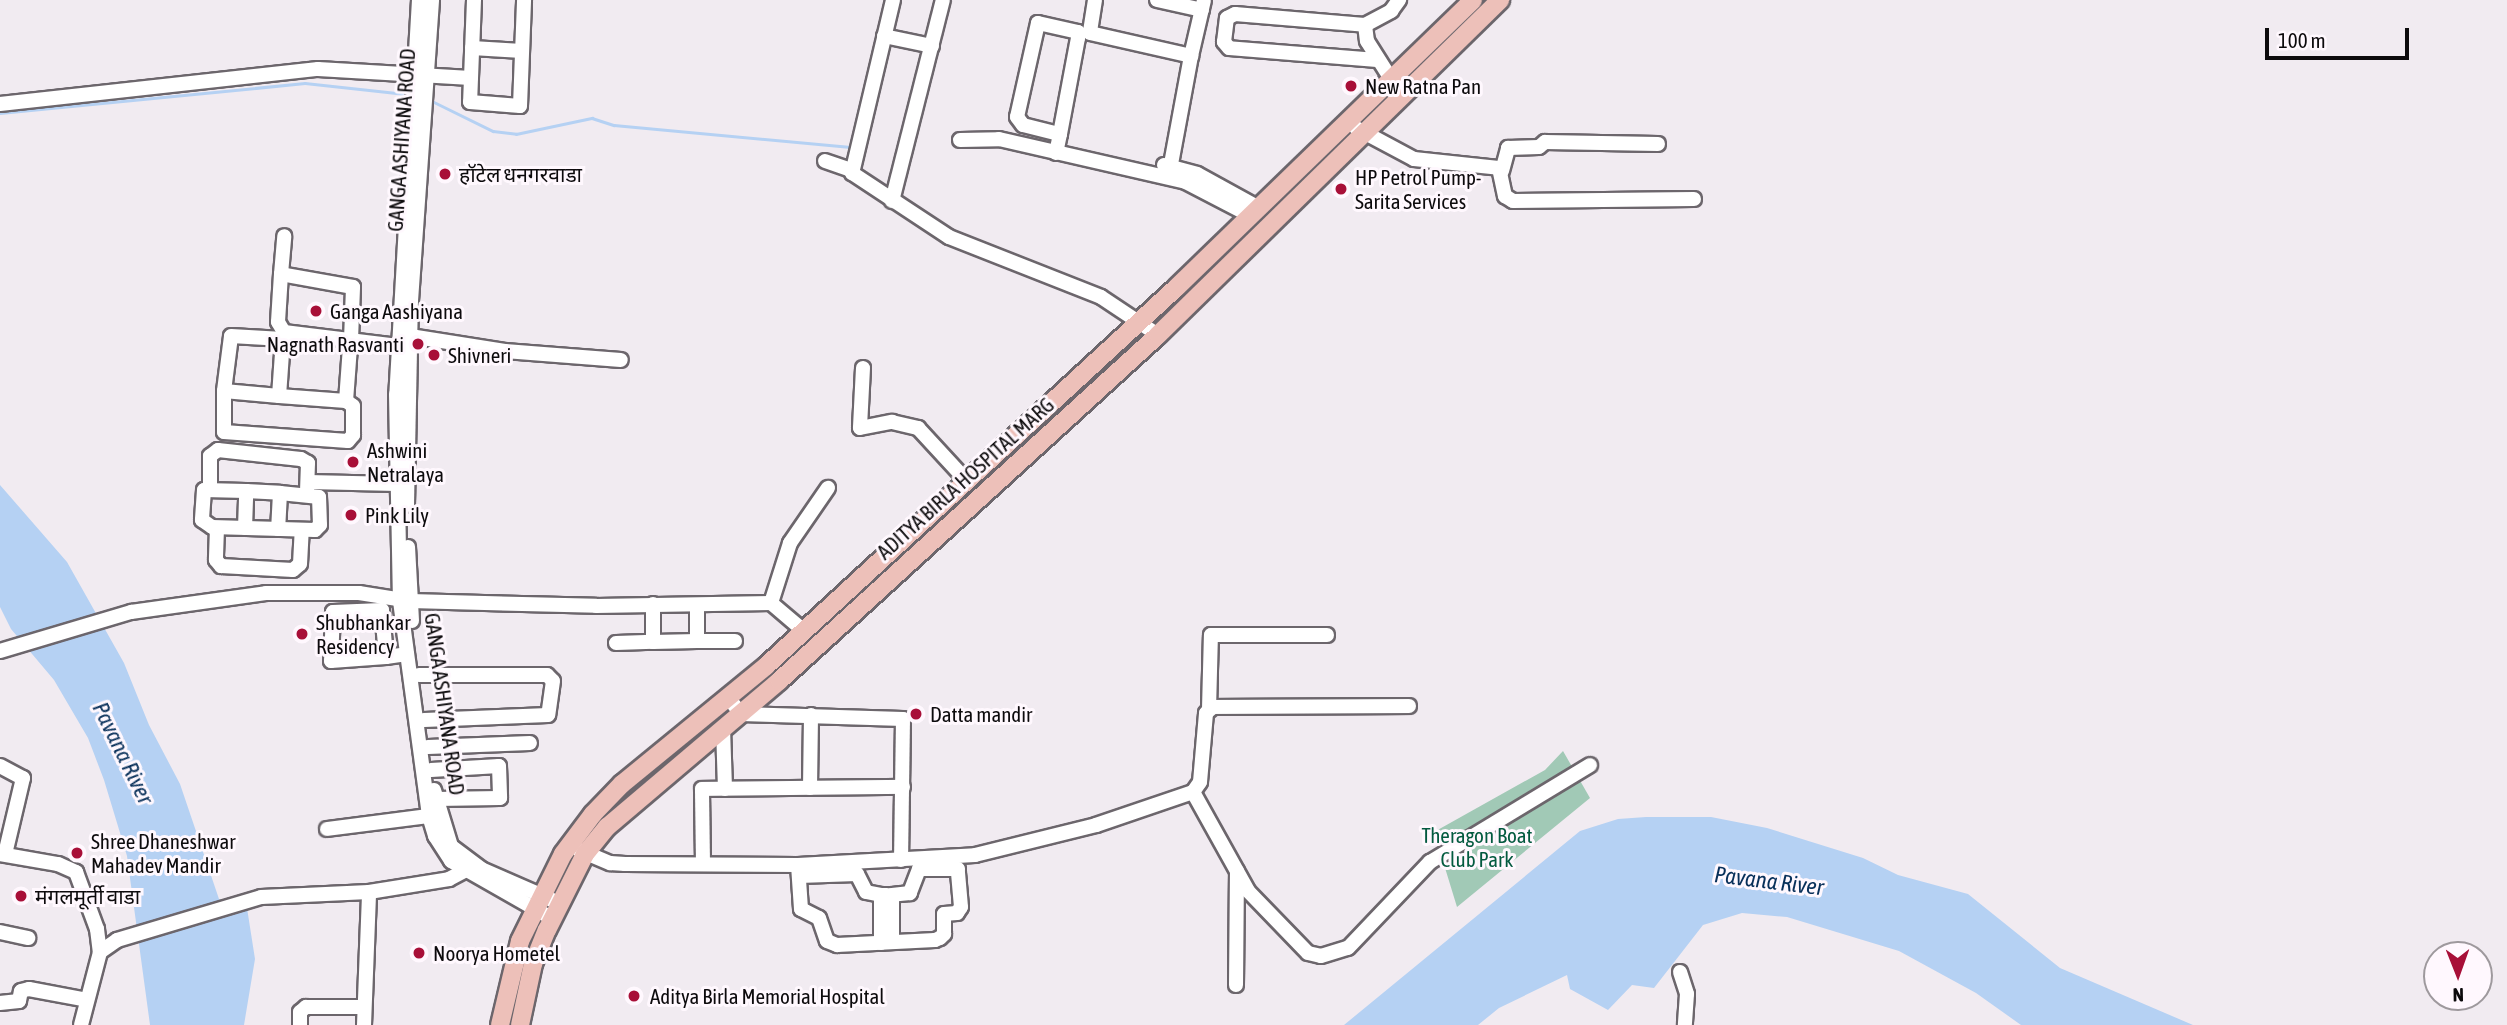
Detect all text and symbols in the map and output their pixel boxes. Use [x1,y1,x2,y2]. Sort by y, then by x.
scale bar [2269,14,2412,58]
text: 100 m [2278,28,2326,52]
street label: GANGA ASHIYANA ROAD [382,48,420,232]
place label: New Ratna Pan [1365,73,1481,99]
marker: New Ratna Pan [1343,78,1359,94]
place label: हॉटेल धनगरवाडा [459,161,582,187]
place label: HP Petrol Pump- Sarita Services [1355,164,1481,214]
marker: हॉटेल धनगरवाडा [437,166,453,182]
marker: HP Petrol Pump- Sarita Services [1333,181,1349,197]
place label: Ganga Aashiyana [330,298,463,324]
marker: Ganga Aashiyana [308,303,324,319]
place label: Nagnath Rasvanti [267,331,404,357]
marker: Nagnath Rasvanti [410,336,426,352]
place label: Shivneri [448,342,511,368]
marker: Shivneri [426,347,442,363]
street label: ADITYA BIRLA HOSPITAL MARG [871,392,1059,564]
place label: Ashwini Netralaya [367,437,444,487]
marker: Ashwini Netralaya [345,454,361,470]
place label: Pink Lily [365,502,429,528]
marker: Pink Lily [343,507,359,523]
place label: Shubhankar Residency [316,609,410,659]
street label: GANGA ASHIYANA ROAD [420,611,470,797]
marker: Shubhankar Residency [294,626,310,642]
water label: Pavana River [86,698,160,808]
place label: Datta mandir [930,701,1032,727]
marker: Datta mandir [908,706,924,722]
park label: Theragon Boat Club Park [1421,822,1533,872]
place label: Shree Dhaneshwar Mahadev Mandir [91,828,235,878]
marker: Shree Dhaneshwar Mahadev Mandir [69,845,85,861]
water label: Pavana River [1713,861,1825,901]
place label: मंगलमूर्ती वाडा [35,883,140,909]
marker: मंगलमूर्ती वाडा [13,888,29,904]
place label: Noorya Hometel [433,940,560,966]
north arrow [2423,941,2493,1011]
marker: Noorya Hometel [411,945,427,961]
place label: Aditya Birla Memorial Hospital [650,983,885,1009]
text: N [2453,984,2464,1006]
marker: Aditya Birla Memorial Hospital [624,986,644,1006]

